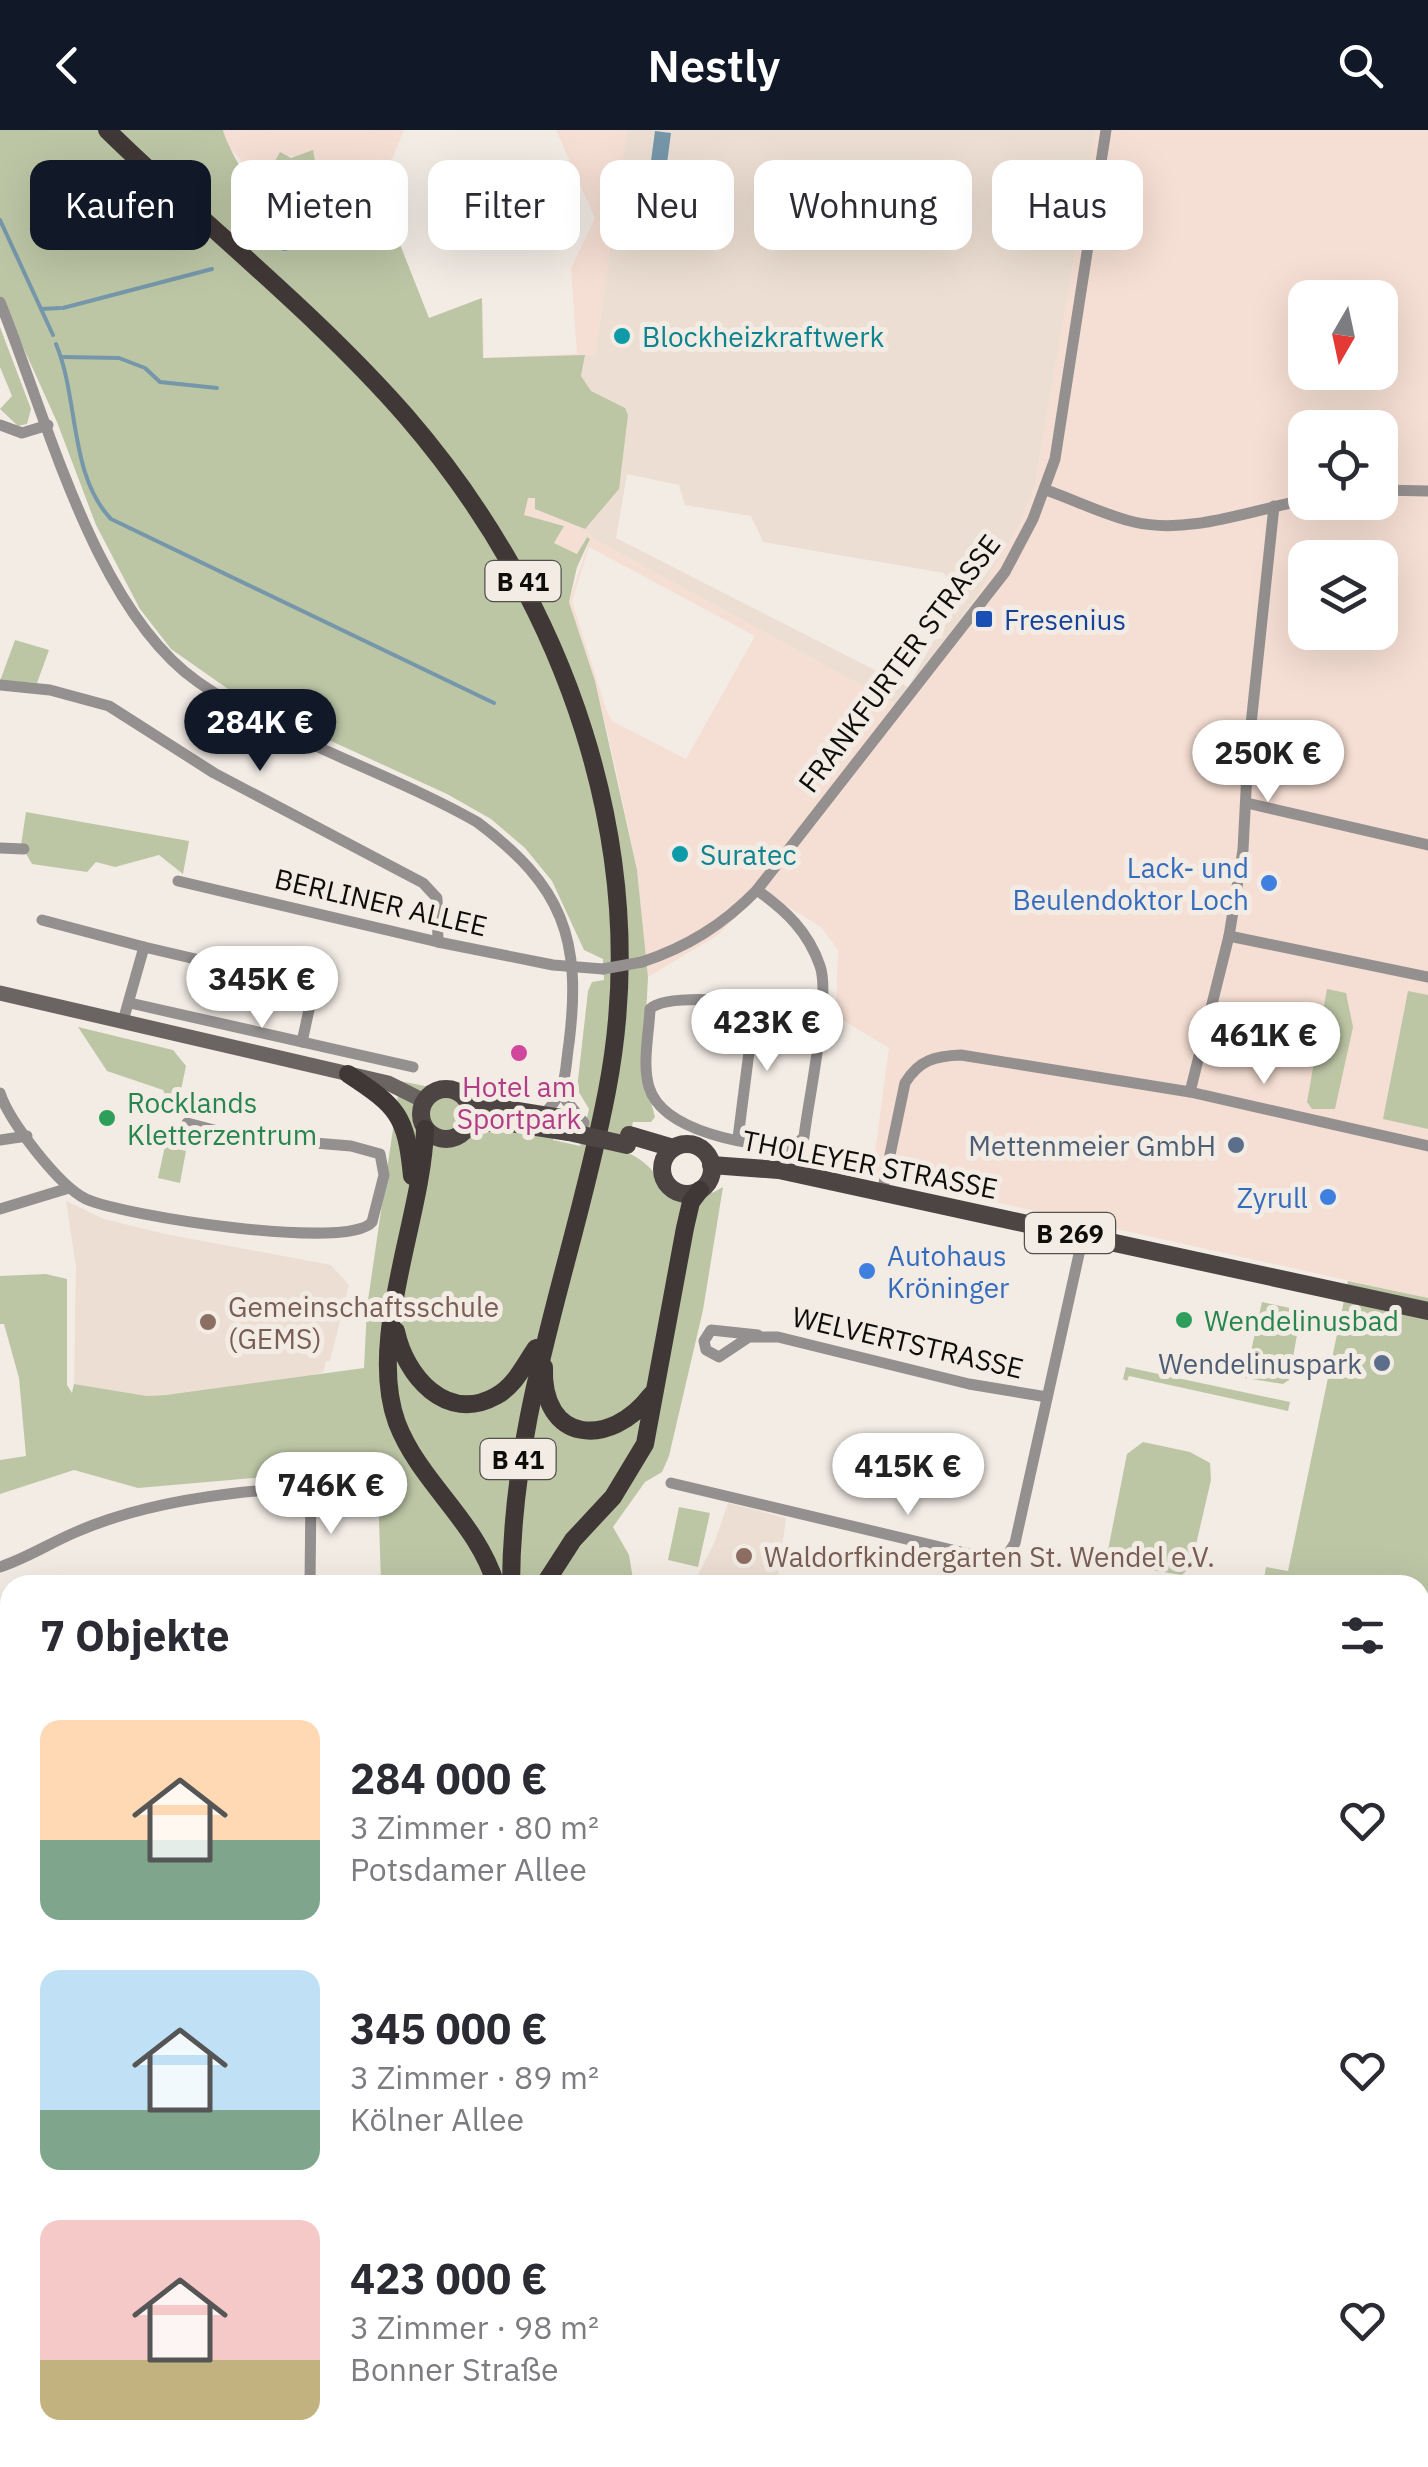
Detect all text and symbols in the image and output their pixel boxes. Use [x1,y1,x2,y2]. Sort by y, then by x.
text: Nestly [648,36,780,94]
icon: back [40,38,95,93]
icon: search [1333,38,1388,93]
chip: Kaufen [30,160,211,250]
chip: Mieten [231,160,408,250]
chip: Filter [428,160,580,250]
chip: Neu [600,160,734,250]
chip: Wohnung [754,160,972,250]
chip: Haus [992,160,1143,250]
north arrow [1288,280,1398,390]
map controls [1288,280,1398,650]
place label: Blockheizkraftwerk [642,318,884,355]
marker: Blockheizkraftwerk [611,325,633,347]
button: locate [1288,410,1398,520]
street label: FRANKFURTER STRASSE [790,526,1008,800]
button: layers [1288,540,1398,650]
road number: B 41 [486,561,560,601]
place label: Fresenius [1004,601,1126,638]
marker: Fresenius [973,608,995,630]
pin: 284K € [179,689,341,774]
text: 284K € [206,700,314,742]
pin: 250K € [1187,720,1349,805]
text: 250K € [1214,731,1322,773]
place label: Suratec [700,836,796,873]
marker: Suratec [669,843,691,865]
place label: Lack- und Beulendoktor Loch [1012,849,1249,918]
street label: BERLINER ALLEE [271,860,491,944]
marker: Lack- und Beulendoktor Loch [1258,872,1280,894]
pin: 345K € [181,946,343,1031]
text: 345K € [208,957,316,999]
pin: 423K € [686,989,848,1074]
text: 423K € [713,1000,821,1042]
pin: 461K € [1183,1002,1345,1087]
text: 461K € [1210,1013,1318,1055]
marker: Hotel am Sportpark [508,1042,530,1064]
place label: Hotel am Sportpark [457,1068,582,1137]
place label: Rocklands Kletterzentrum [127,1084,317,1153]
marker: Rocklands Kletterzentrum [96,1107,118,1129]
street label: THOLEYER STRASSE [739,1121,1001,1207]
place label: Mettenmeier GmbH [968,1127,1216,1164]
marker: Mettenmeier GmbH [1225,1134,1247,1156]
place label: Zyrull [1237,1179,1308,1216]
marker: Zyrull [1317,1186,1339,1208]
road number: B 269 [1025,1213,1115,1253]
place label: Autohaus Kröninger [887,1237,1009,1306]
marker: Autohaus Kröninger [856,1260,878,1282]
place label: Gemeinschaftsschule (GEMS) [228,1288,499,1357]
street label: WELVERTSTRASSE [789,1297,1027,1387]
place label: Wendelinusbad [1204,1302,1399,1339]
marker: Wendelinusbad [1173,1309,1195,1331]
marker: Gemeinschaftsschule (GEMS) [197,1311,219,1333]
place label: Wendelinuspark [1158,1345,1362,1382]
marker: Wendelinuspark [1371,1352,1393,1374]
pin: 415K € [827,1433,989,1518]
road number: B 41 [480,1439,556,1479]
text: 415K € [854,1444,962,1486]
pin: 746K € [250,1452,412,1537]
text: 746K € [277,1463,385,1505]
place label: Waldorfkindergarten St. Wendel e.V. [764,1538,1215,1575]
marker: Waldorfkindergarten St. Wendel e.V. [733,1545,755,1567]
text: 7 Objekte [40,1608,230,1663]
icon: filters [1335,1608,1390,1663]
text: 284 000 € [350,1751,547,1806]
icon: home [120,1760,240,1880]
icon: heart [1335,1793,1390,1848]
text: 3 Zimmer · 80 m² [350,1806,599,1848]
text: Potsdamer Allee [350,1848,587,1890]
text: 345 000 € [350,2001,547,2056]
icon: home [120,2010,240,2130]
icon: heart [1335,2043,1390,2098]
text: 3 Zimmer · 89 m² [350,2056,599,2098]
text: Kölner Allee [350,2098,524,2140]
text: 423 000 € [350,2251,547,2306]
icon: home [120,2260,240,2380]
icon: heart [1335,2293,1390,2348]
text: 3 Zimmer · 98 m² [350,2306,599,2348]
text: Bonner Straße [350,2348,559,2390]

